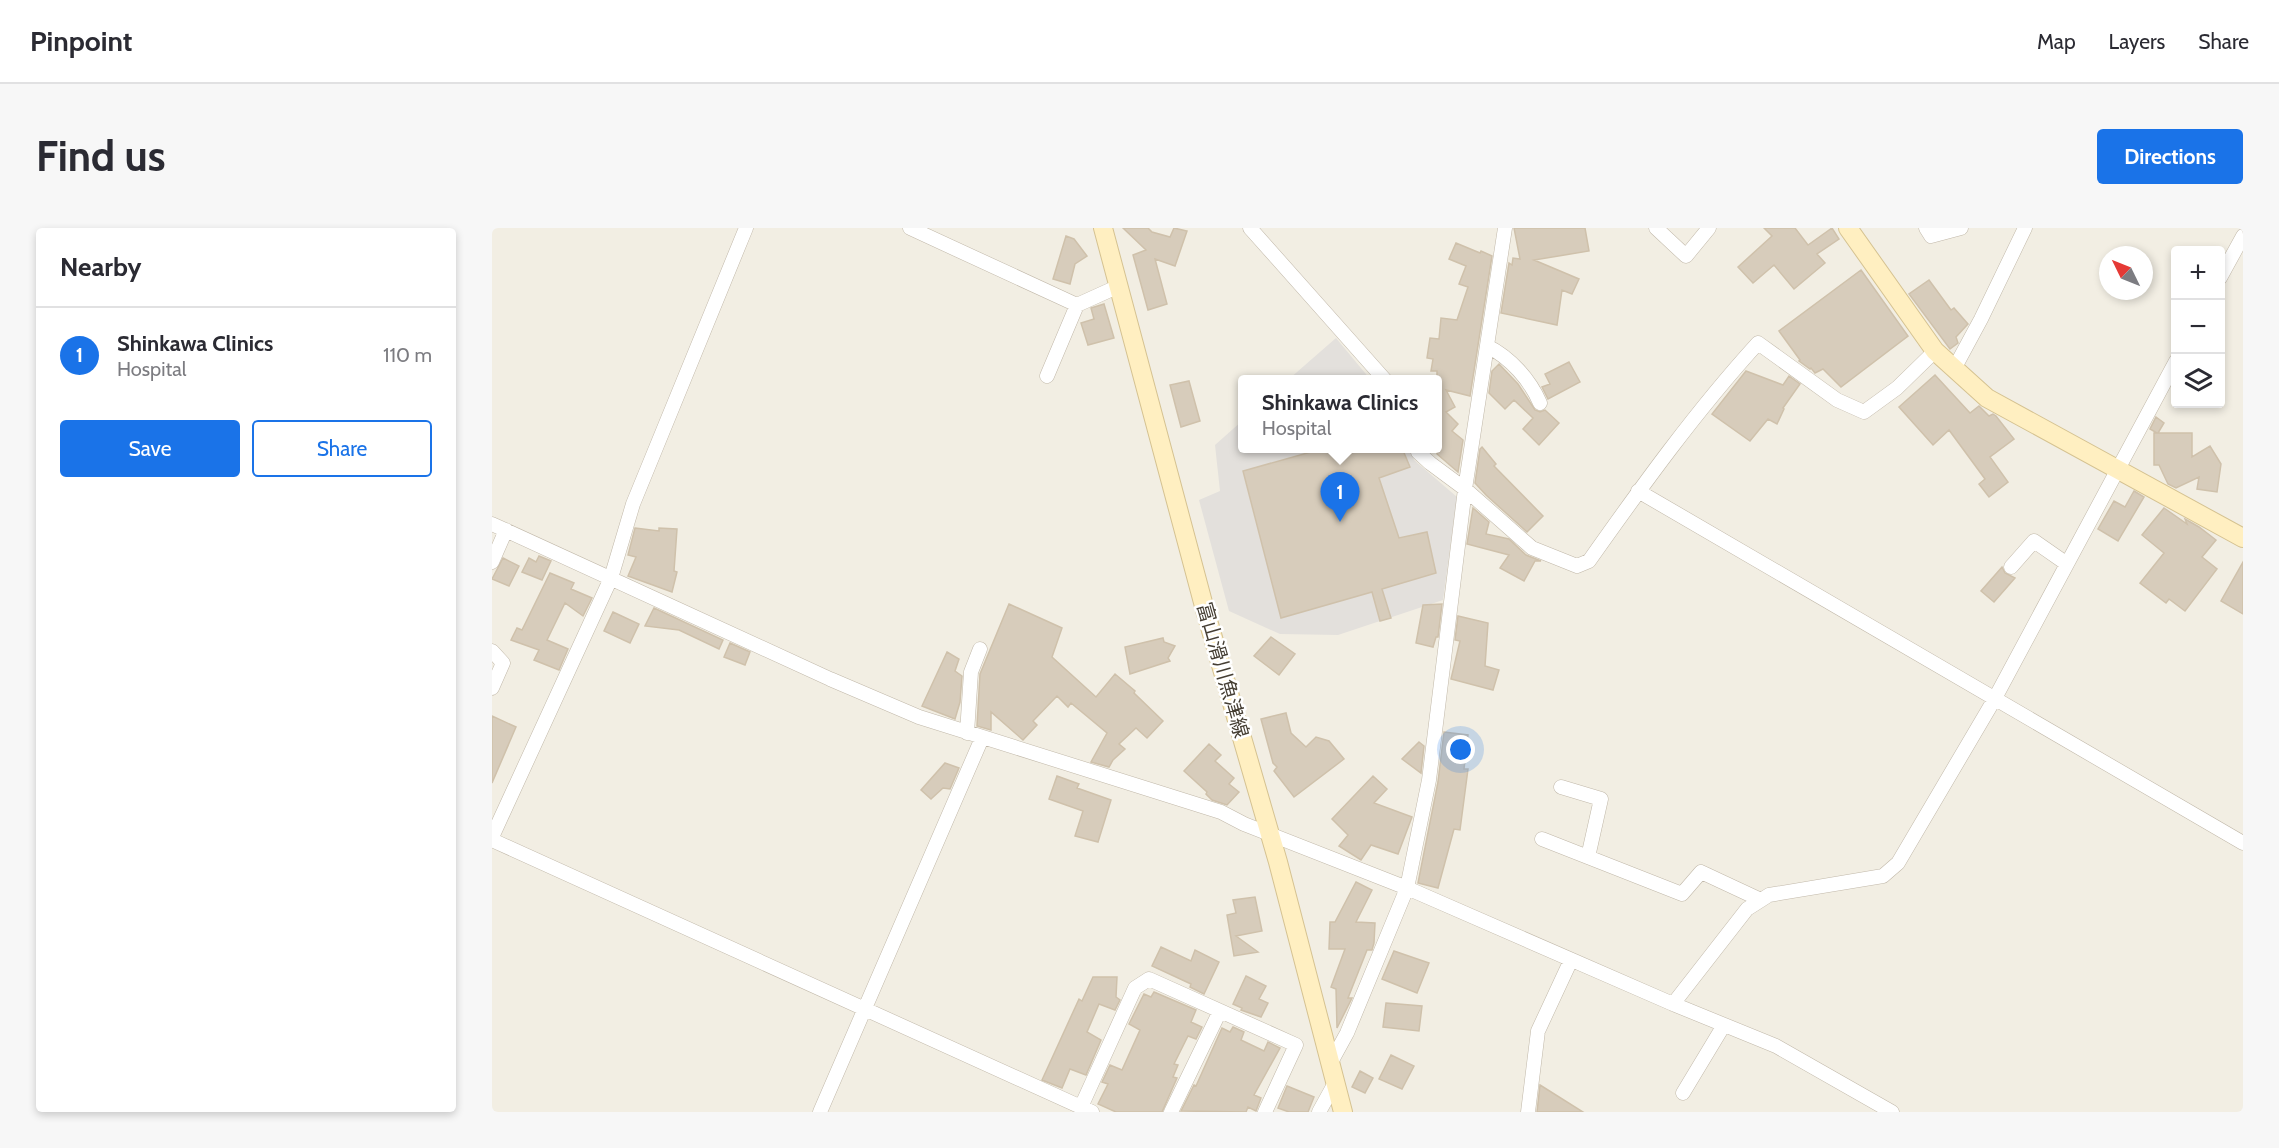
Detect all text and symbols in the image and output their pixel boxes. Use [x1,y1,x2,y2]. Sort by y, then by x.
text: Pinpoint [30,24,132,58]
text: Map [2037,29,2076,54]
text: Layers [2109,29,2165,54]
text: Share [2198,29,2249,54]
button: Directions [2097,129,2243,184]
text: Find us [36,130,165,182]
north arrow [2099,246,2153,300]
map controls [2171,246,2225,408]
button: + [2171,246,2225,300]
text: Nearby [60,251,141,283]
button: − [2171,300,2225,354]
text: Shinkawa Clinics [117,330,273,357]
text: 1 [76,343,83,367]
text: 110 m [383,343,432,367]
button: layers [2171,354,2225,408]
text: Hospital [117,357,187,381]
popup [1238,375,1442,453]
text: Shinkawa Clinics [1262,389,1418,416]
text: Hospital [1262,416,1331,440]
button: Save [60,420,240,477]
button: Share [252,420,432,477]
pin: 1 [1320,472,1360,522]
street label: 富山滑川魚津線 [1192,599,1254,741]
your location [1446,735,1475,764]

